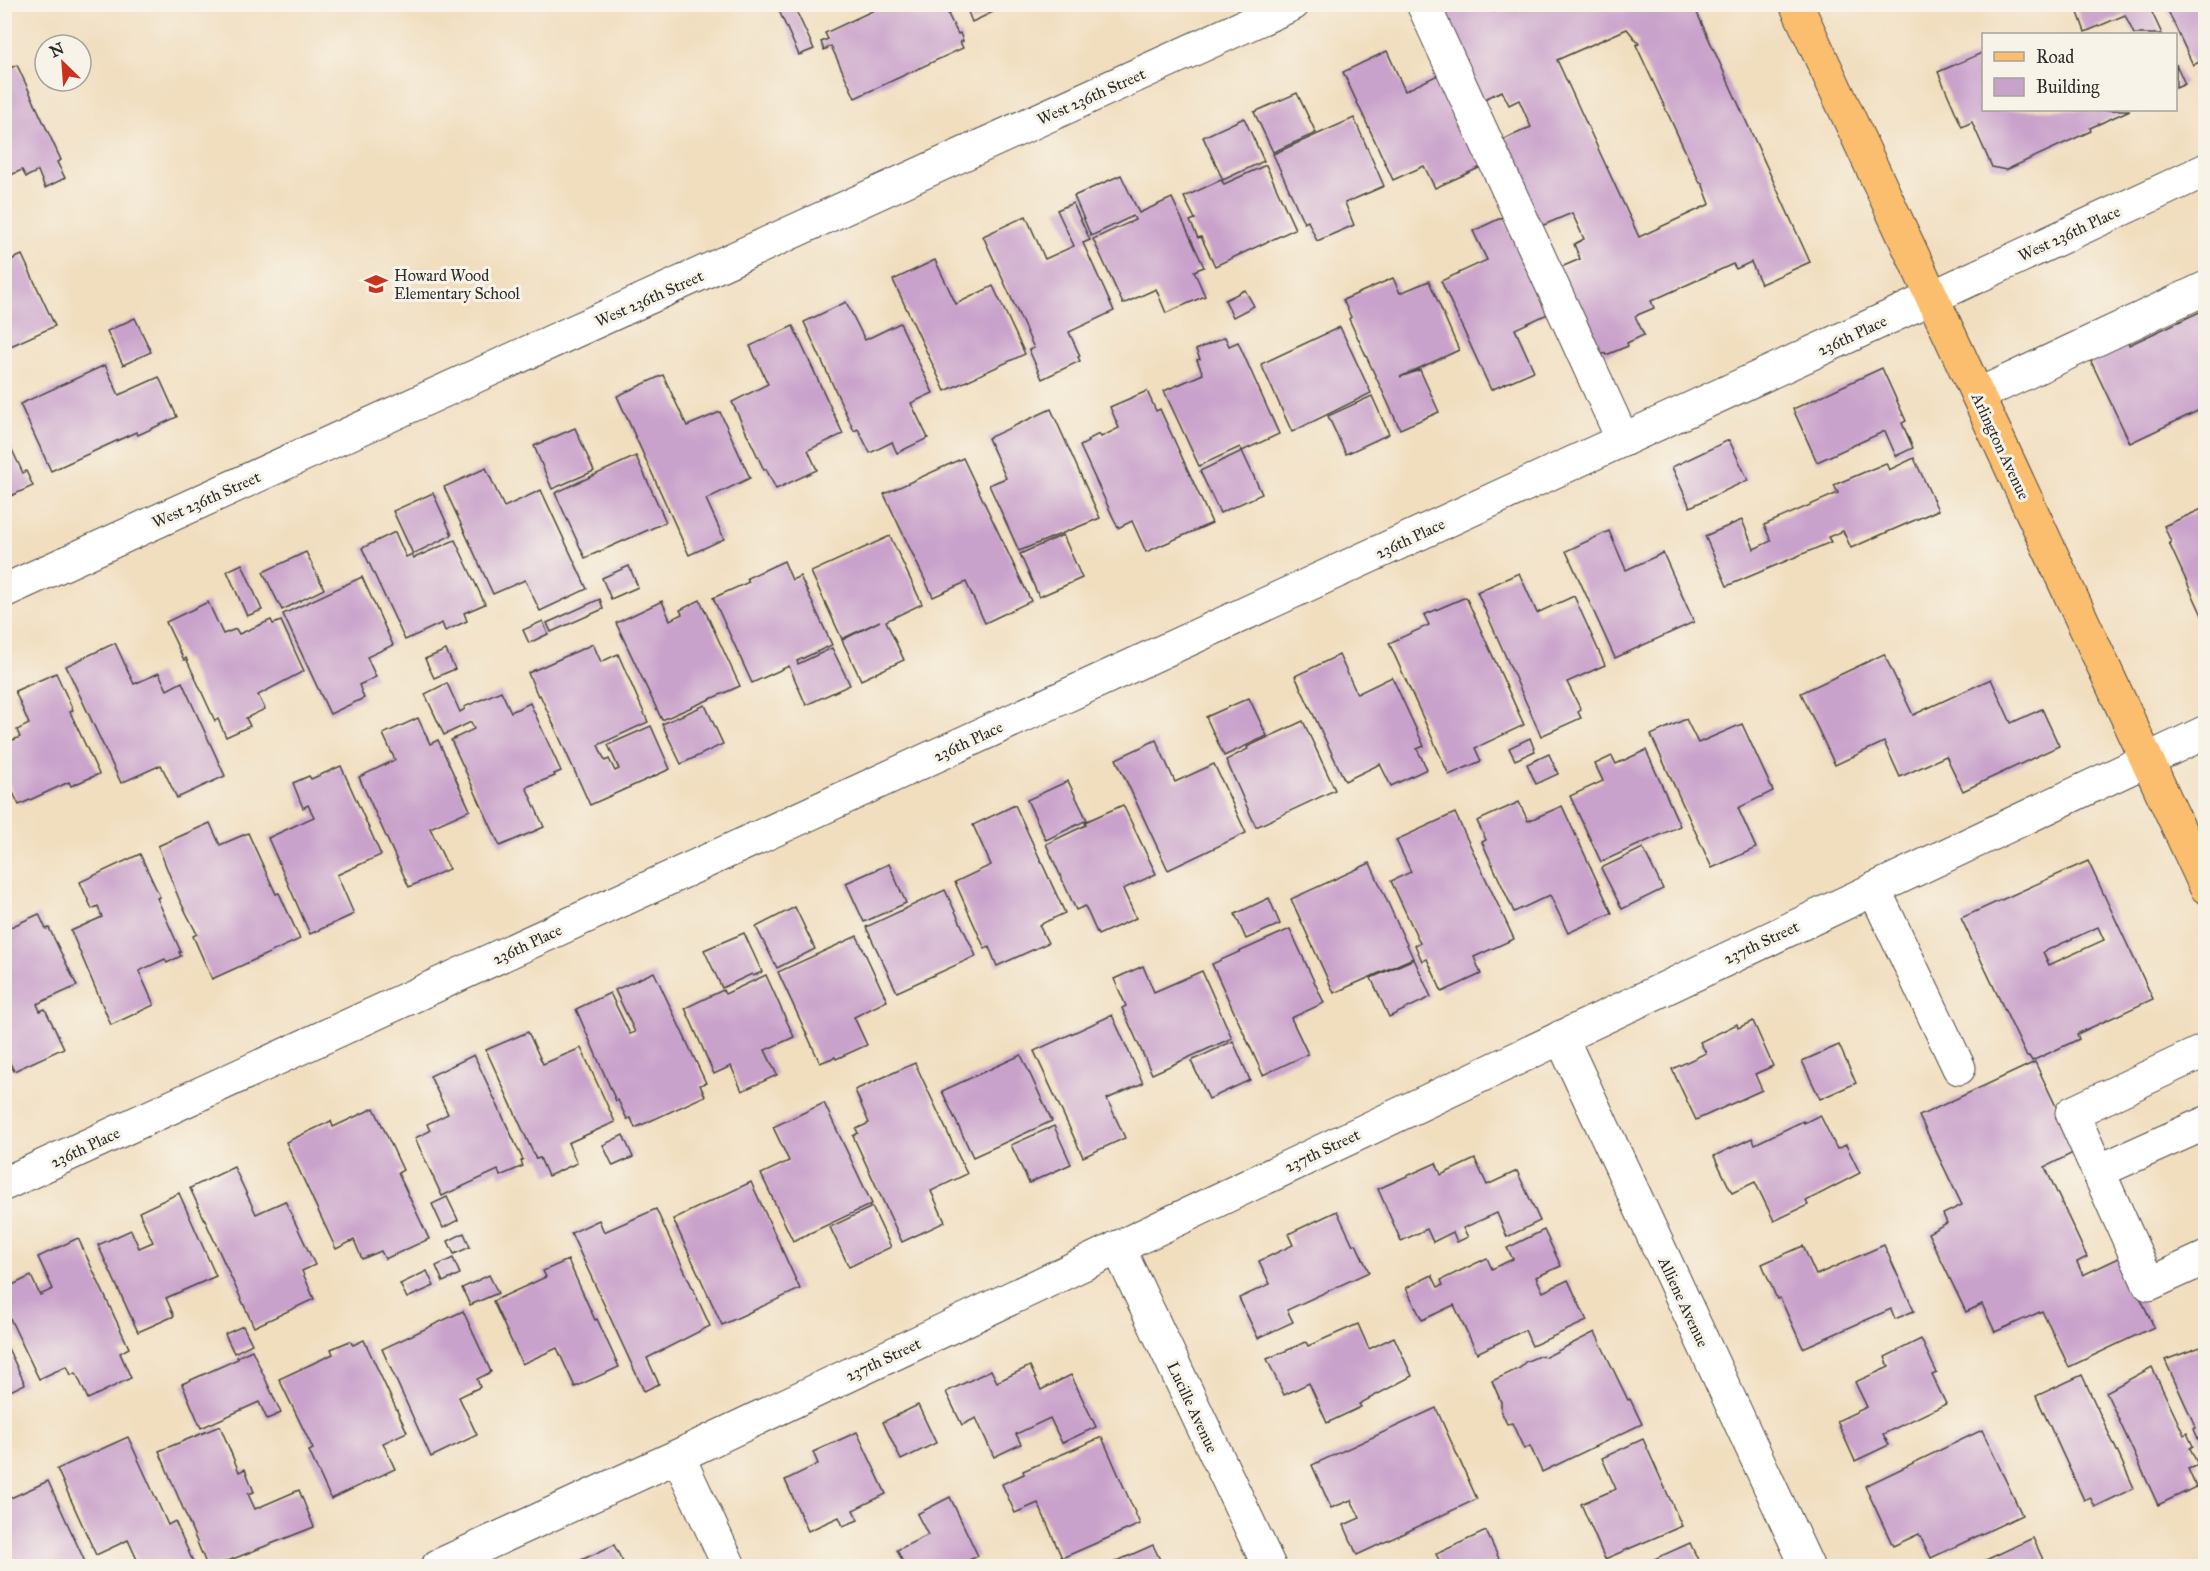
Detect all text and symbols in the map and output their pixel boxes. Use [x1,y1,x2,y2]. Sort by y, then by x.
north arrow [33,33,93,93]
legend [1982,33,2177,111]
text: N [47,38,67,61]
text: Road [2036,46,2074,68]
street label: West 236th Street [1034,64,1149,129]
text: Building [2036,76,2100,99]
street label: West 236th Place [2015,201,2124,265]
place label: Howard Wood Elementary School [394,266,520,303]
street label: West 236th Street [592,266,707,331]
school or university icon: Howard Wood Elementary School [363,271,389,297]
street label: 236th Place [1815,311,1890,360]
street label: Arlington Avenue [1966,389,2034,503]
street label: West 236th Street [149,467,264,532]
street label: 236th Place [1373,514,1448,563]
street label: 236th Place [931,717,1006,766]
street label: 237th Street [1721,917,1802,968]
street label: 236th Place [490,920,565,969]
street label: 236th Place [48,1123,123,1172]
street label: 237th Street [1282,1125,1363,1176]
street label: Alliene Avenue [1654,1253,1713,1351]
street label: 237th Street [843,1334,924,1385]
street label: Lucille Avenue [1163,1359,1222,1456]

